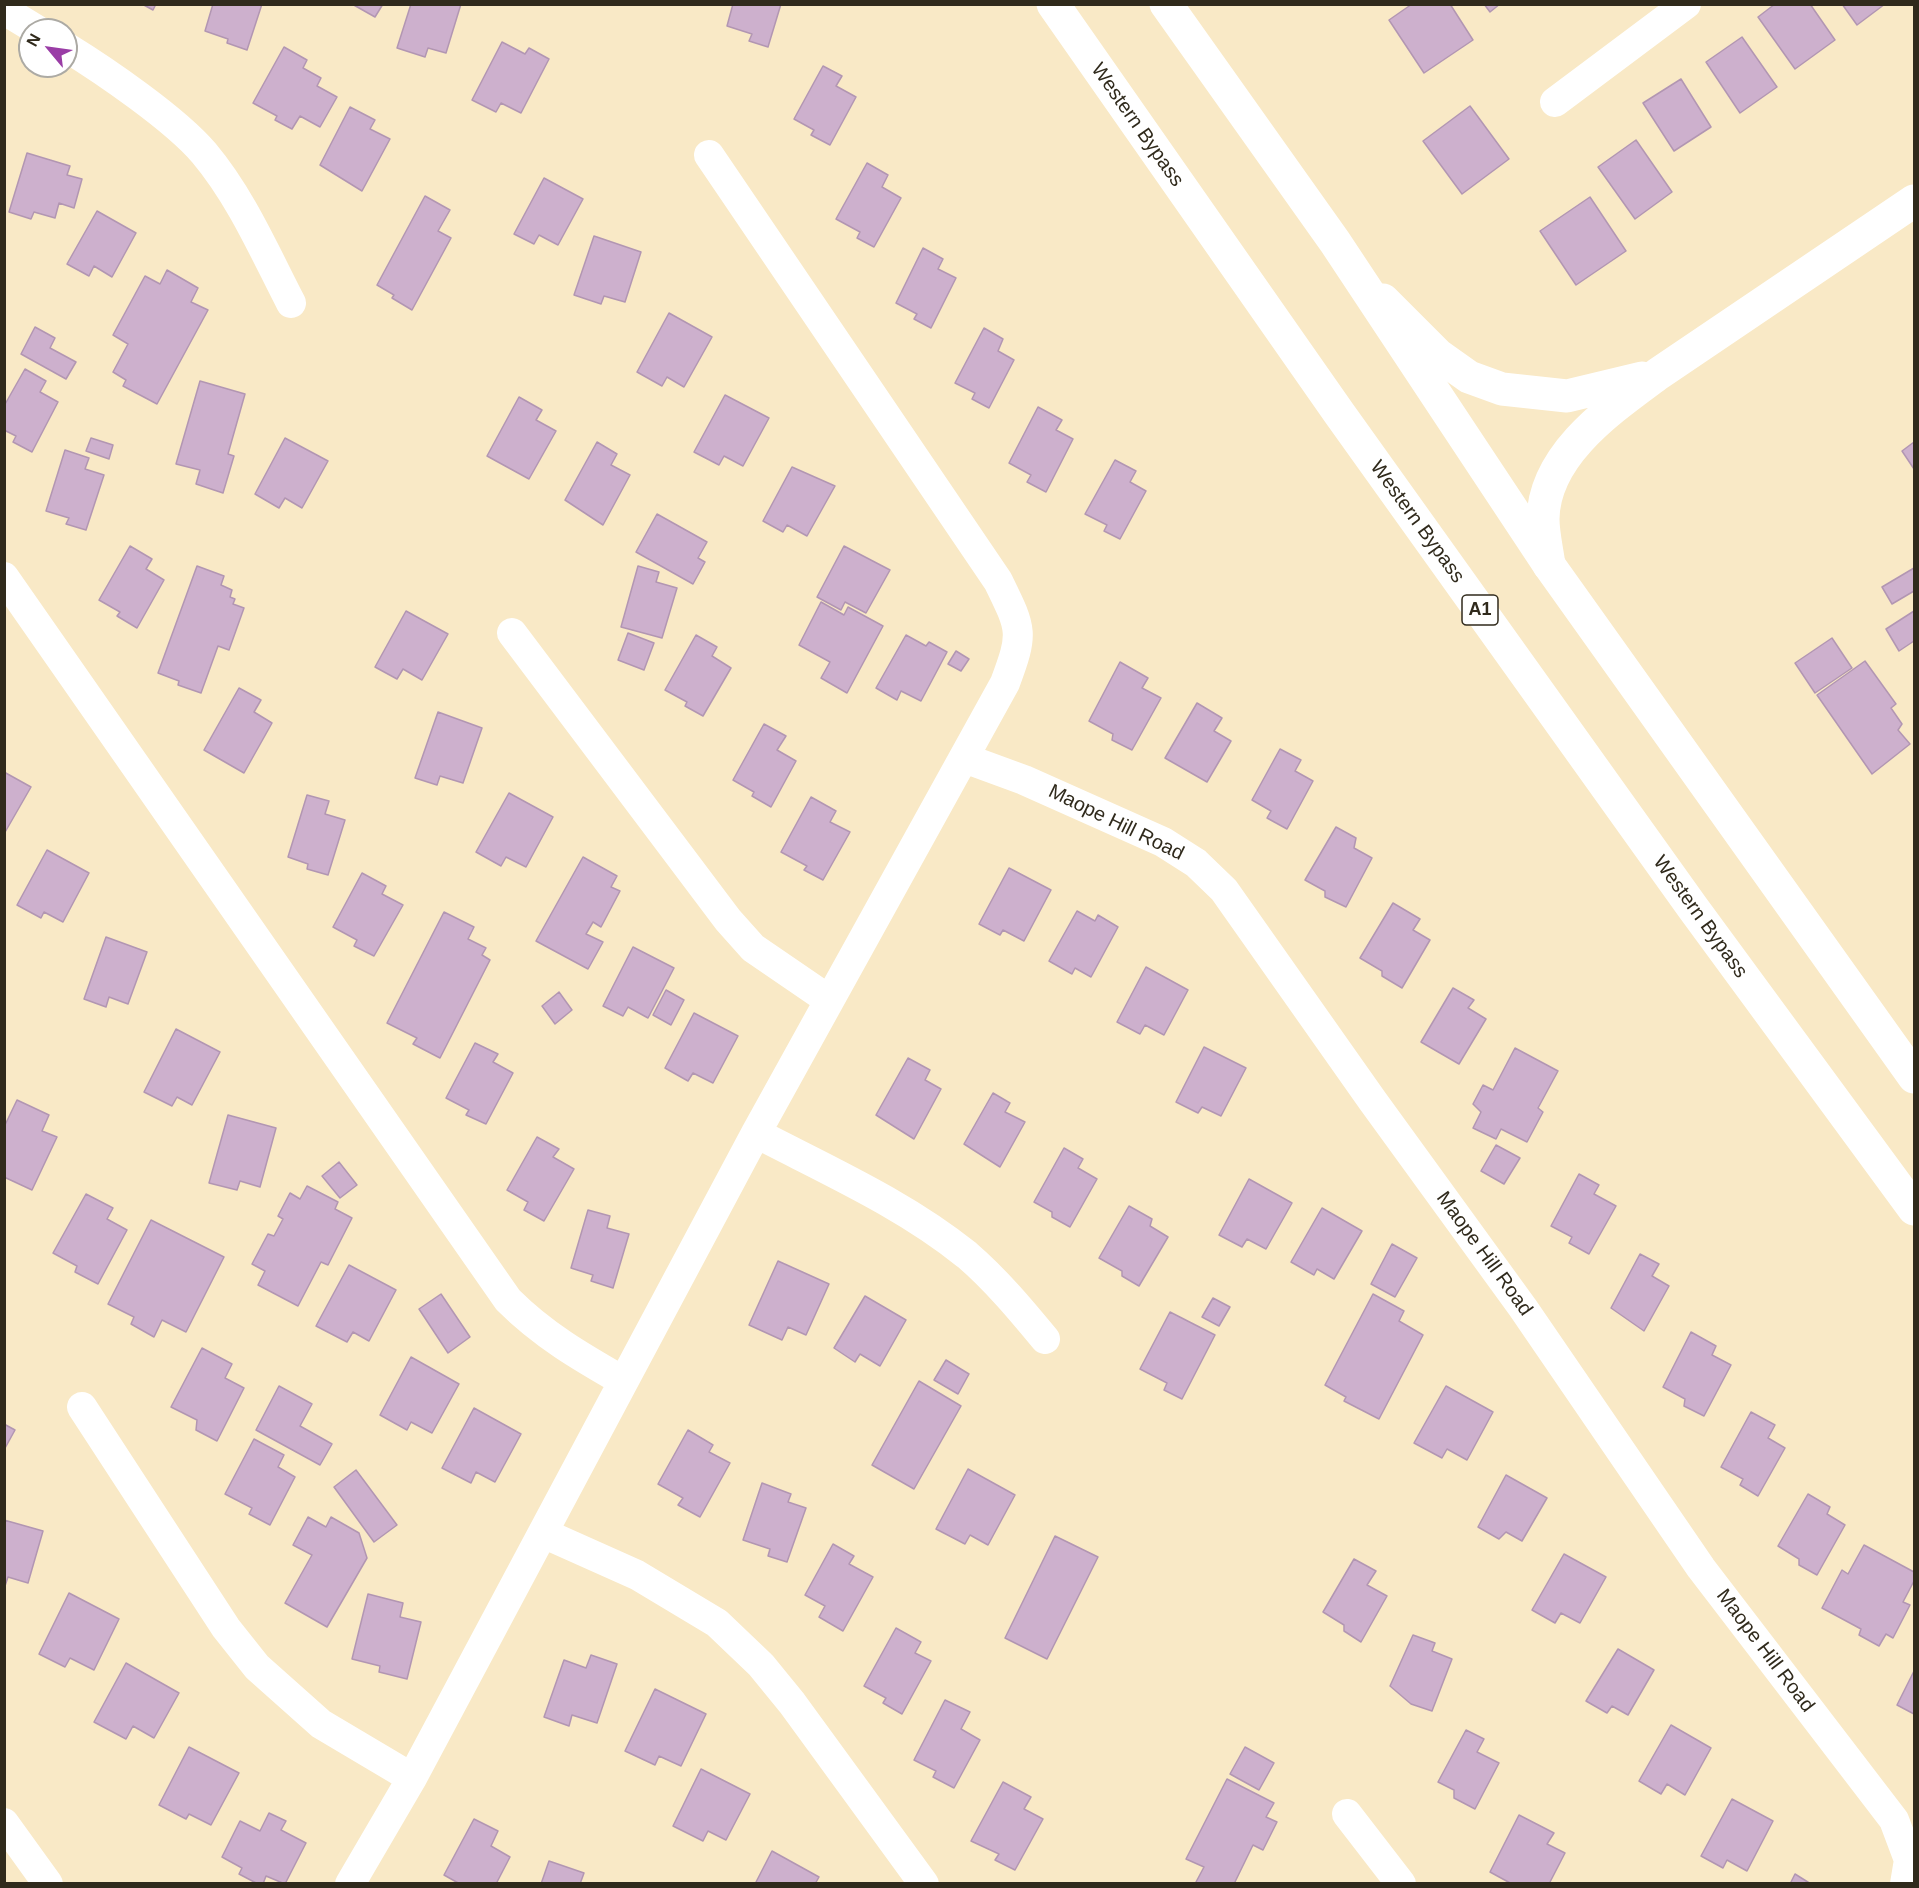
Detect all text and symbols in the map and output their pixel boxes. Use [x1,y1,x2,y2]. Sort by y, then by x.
north arrow [18,18,78,78]
text: N [23,31,44,49]
street label: Western Bypass [1086,59,1188,191]
street label: Western Bypass [1365,456,1469,588]
road number: A1 [1462,595,1498,625]
street label: Maope Hill Road [1044,780,1188,866]
street label: Western Bypass [1648,851,1752,983]
street label: Maope Hill Road [1431,1187,1537,1321]
street label: Maope Hill Road [1711,1585,1819,1717]

